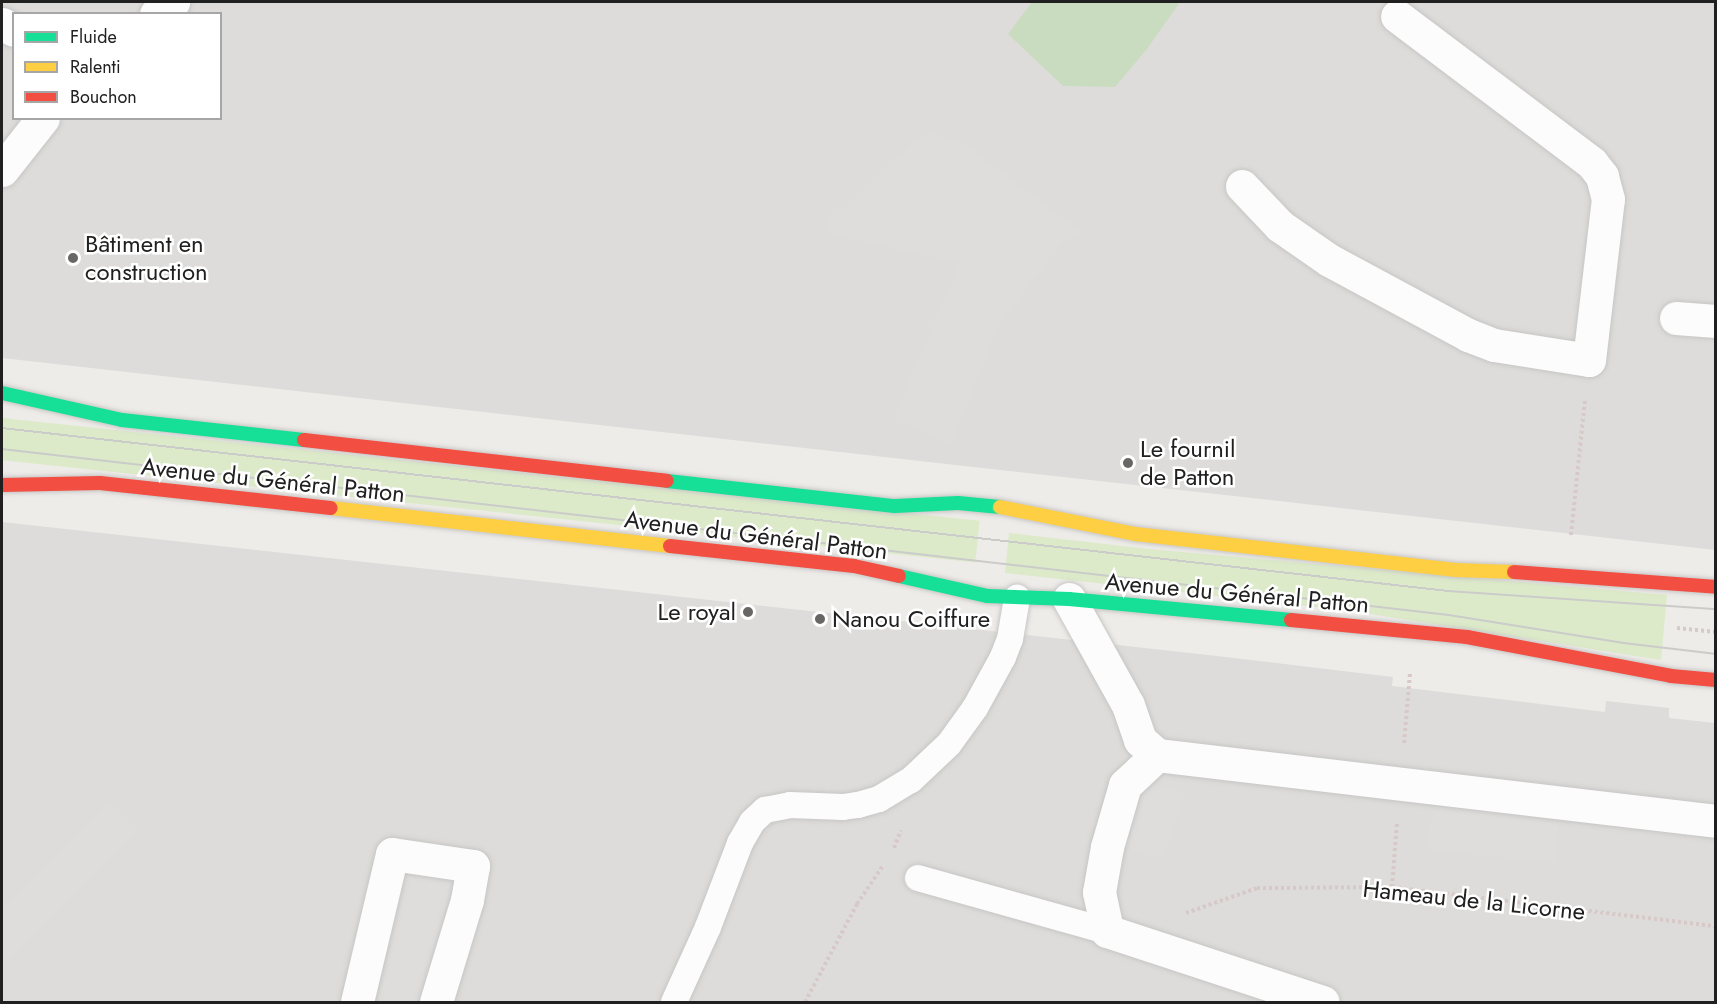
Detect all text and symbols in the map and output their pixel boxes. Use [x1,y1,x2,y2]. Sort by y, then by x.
legend [12,12,222,120]
text: Fluide [70,24,117,50]
text: Ralenti [70,54,121,80]
text: Bouchon [70,84,137,110]
place label: Bâtiment en construction [85,230,208,286]
marker: Bâtiment en construction [66,251,80,265]
place label: Le fournil de Patton [1140,435,1236,491]
street label: Avenue du Général Patton [140,452,406,508]
marker: Le fournil de Patton [1121,456,1135,470]
street label: Avenue du Général Patton [623,505,889,565]
street label: Avenue du Général Patton [1104,567,1370,619]
place label: Le royal [657,598,736,626]
marker: Le royal [741,605,755,619]
place label: Nanou Coiffure [832,605,990,633]
marker: Nanou Coiffure [813,612,827,626]
street label: Hameau de la Licorne [1361,874,1587,926]

